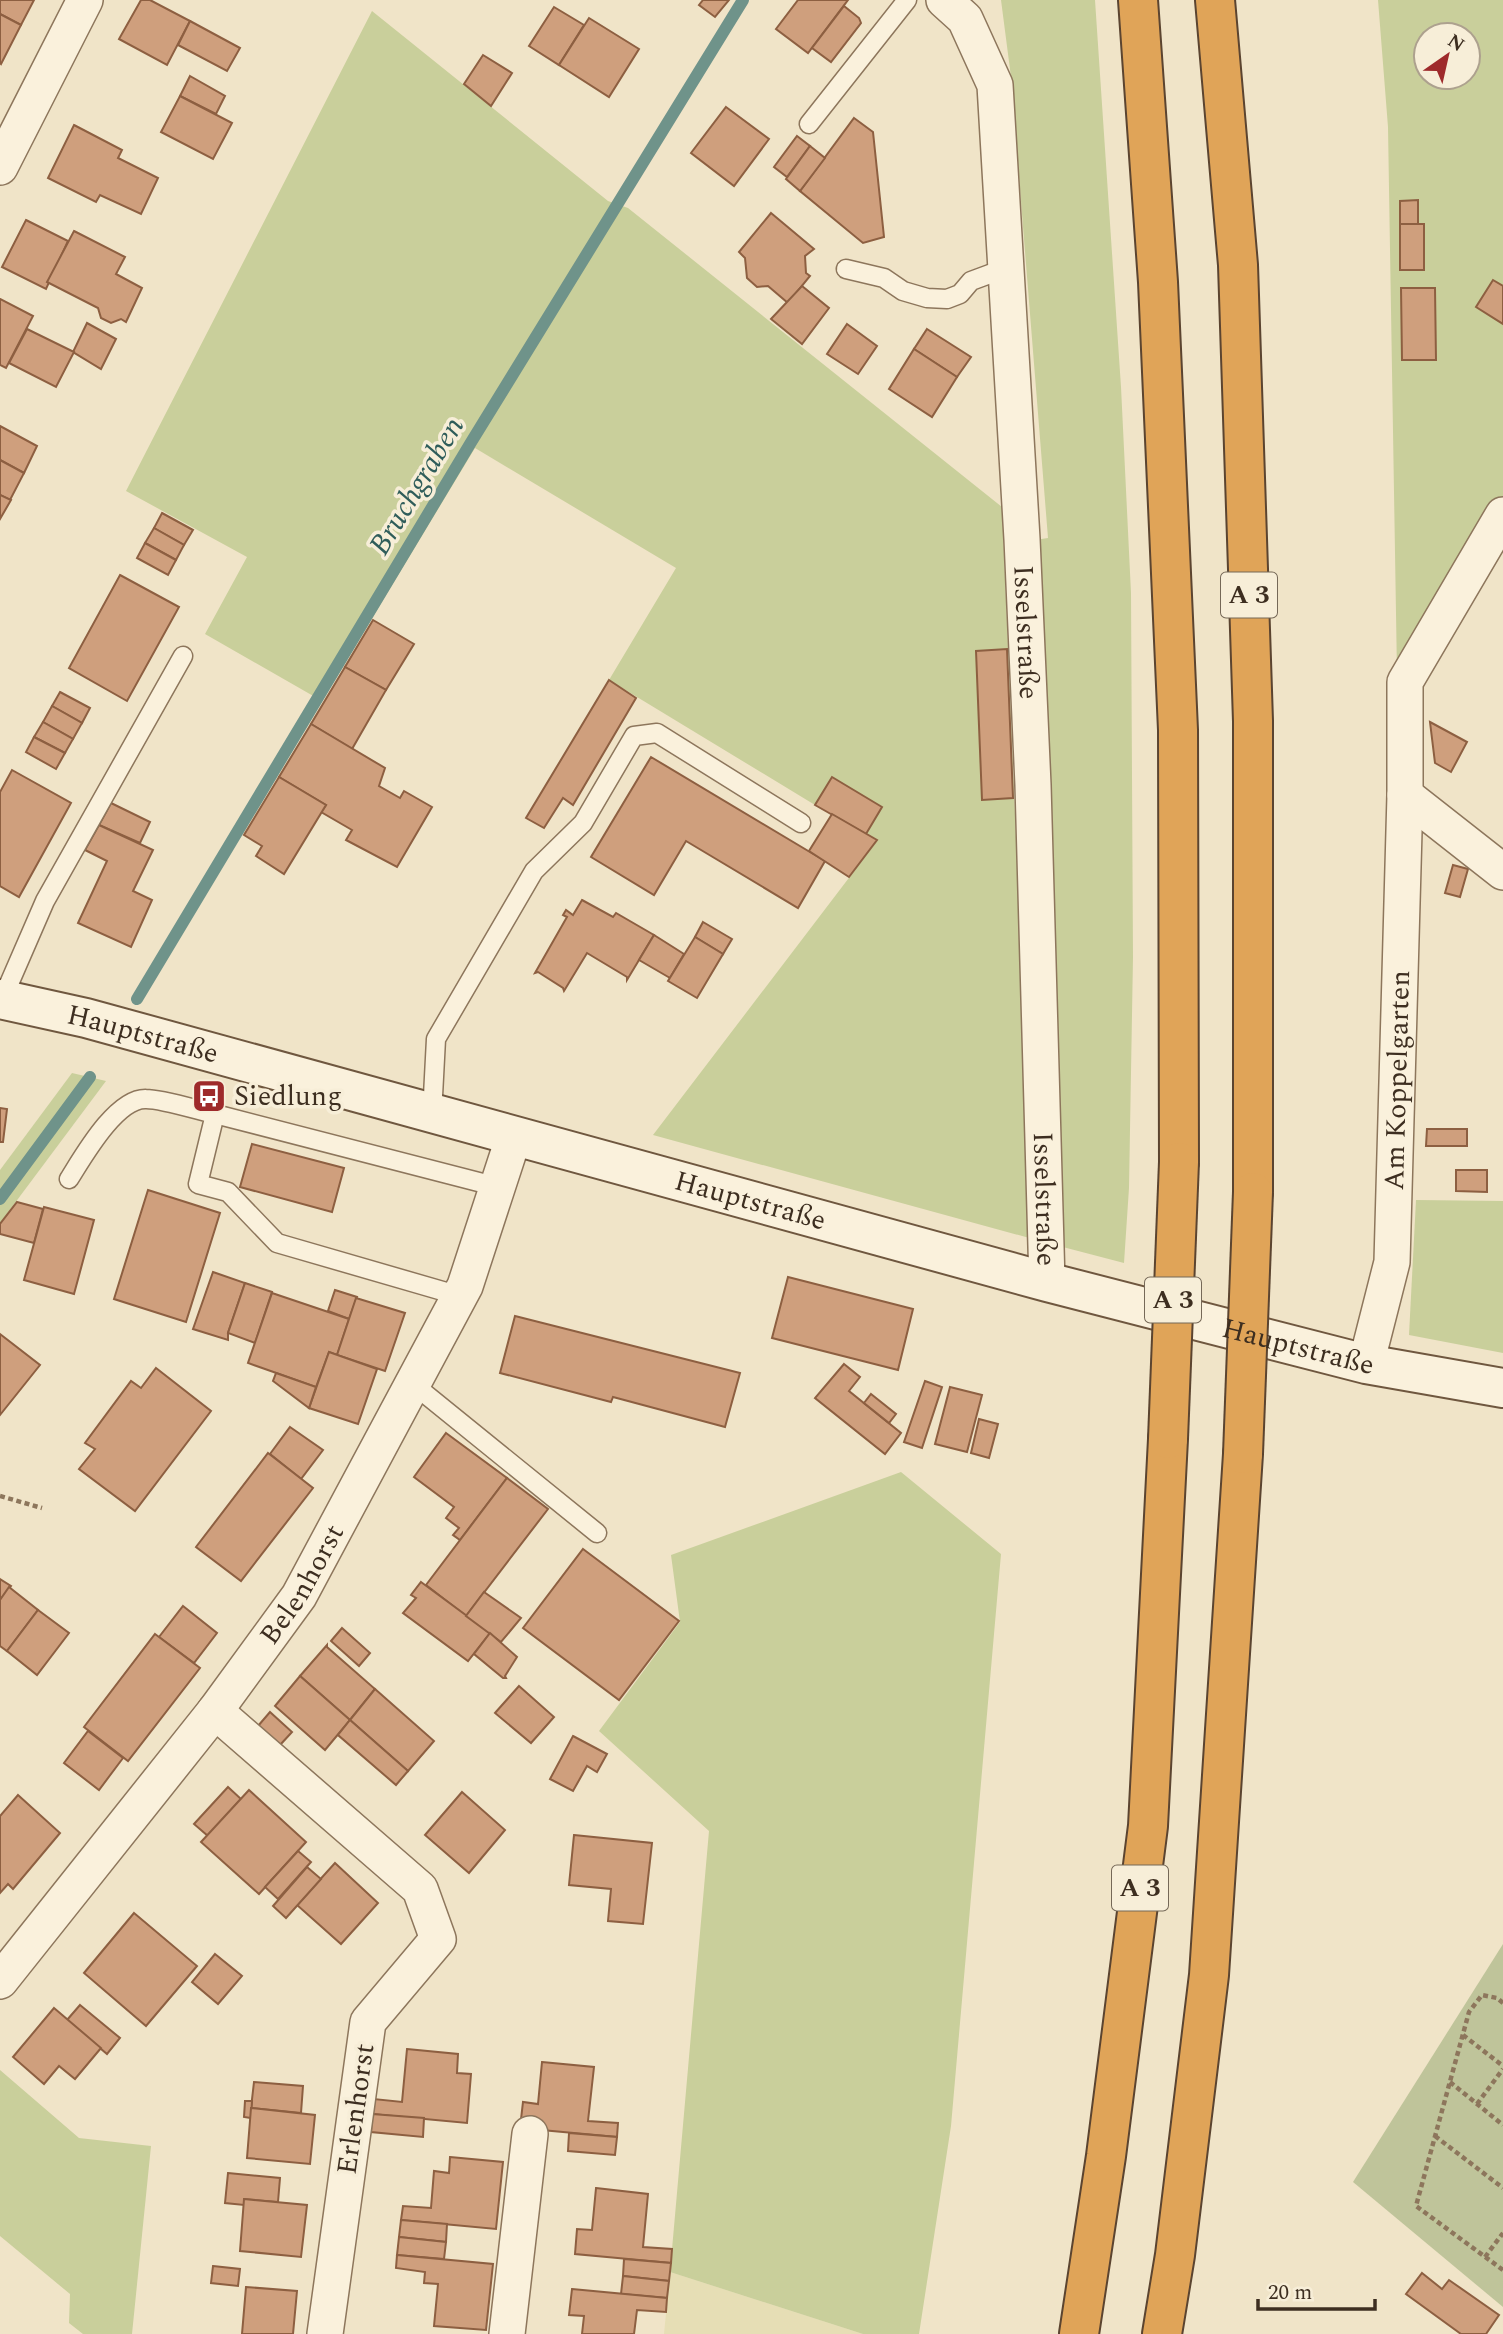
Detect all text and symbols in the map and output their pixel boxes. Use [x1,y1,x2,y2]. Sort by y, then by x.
north arrow [1412,21,1482,91]
text: N [1441,27,1470,60]
water label: Bruchgraben [357,408,477,564]
street label: Isselstraße [1002,564,1051,700]
road number: A 3 [1221,572,1277,618]
street label: Am Koppelgarten [1373,970,1422,1191]
street label: Hauptstraße [63,993,223,1075]
place label: Siedlung [234,1075,342,1118]
bus stop icon: Siedlung [190,1077,228,1115]
street label: Isselstraße [1021,1131,1068,1267]
street label: Hauptstraße [670,1159,831,1242]
road number: A 3 [1145,1278,1201,1322]
street label: Hauptstraße [1217,1306,1377,1387]
street label: Belenhorst [249,1516,355,1654]
road number: A 3 [1112,1866,1168,1910]
street label: Erlenhorst [326,2041,386,2177]
scale bar [1258,2268,1375,2312]
text: 20 m [1268,2277,1312,2309]

